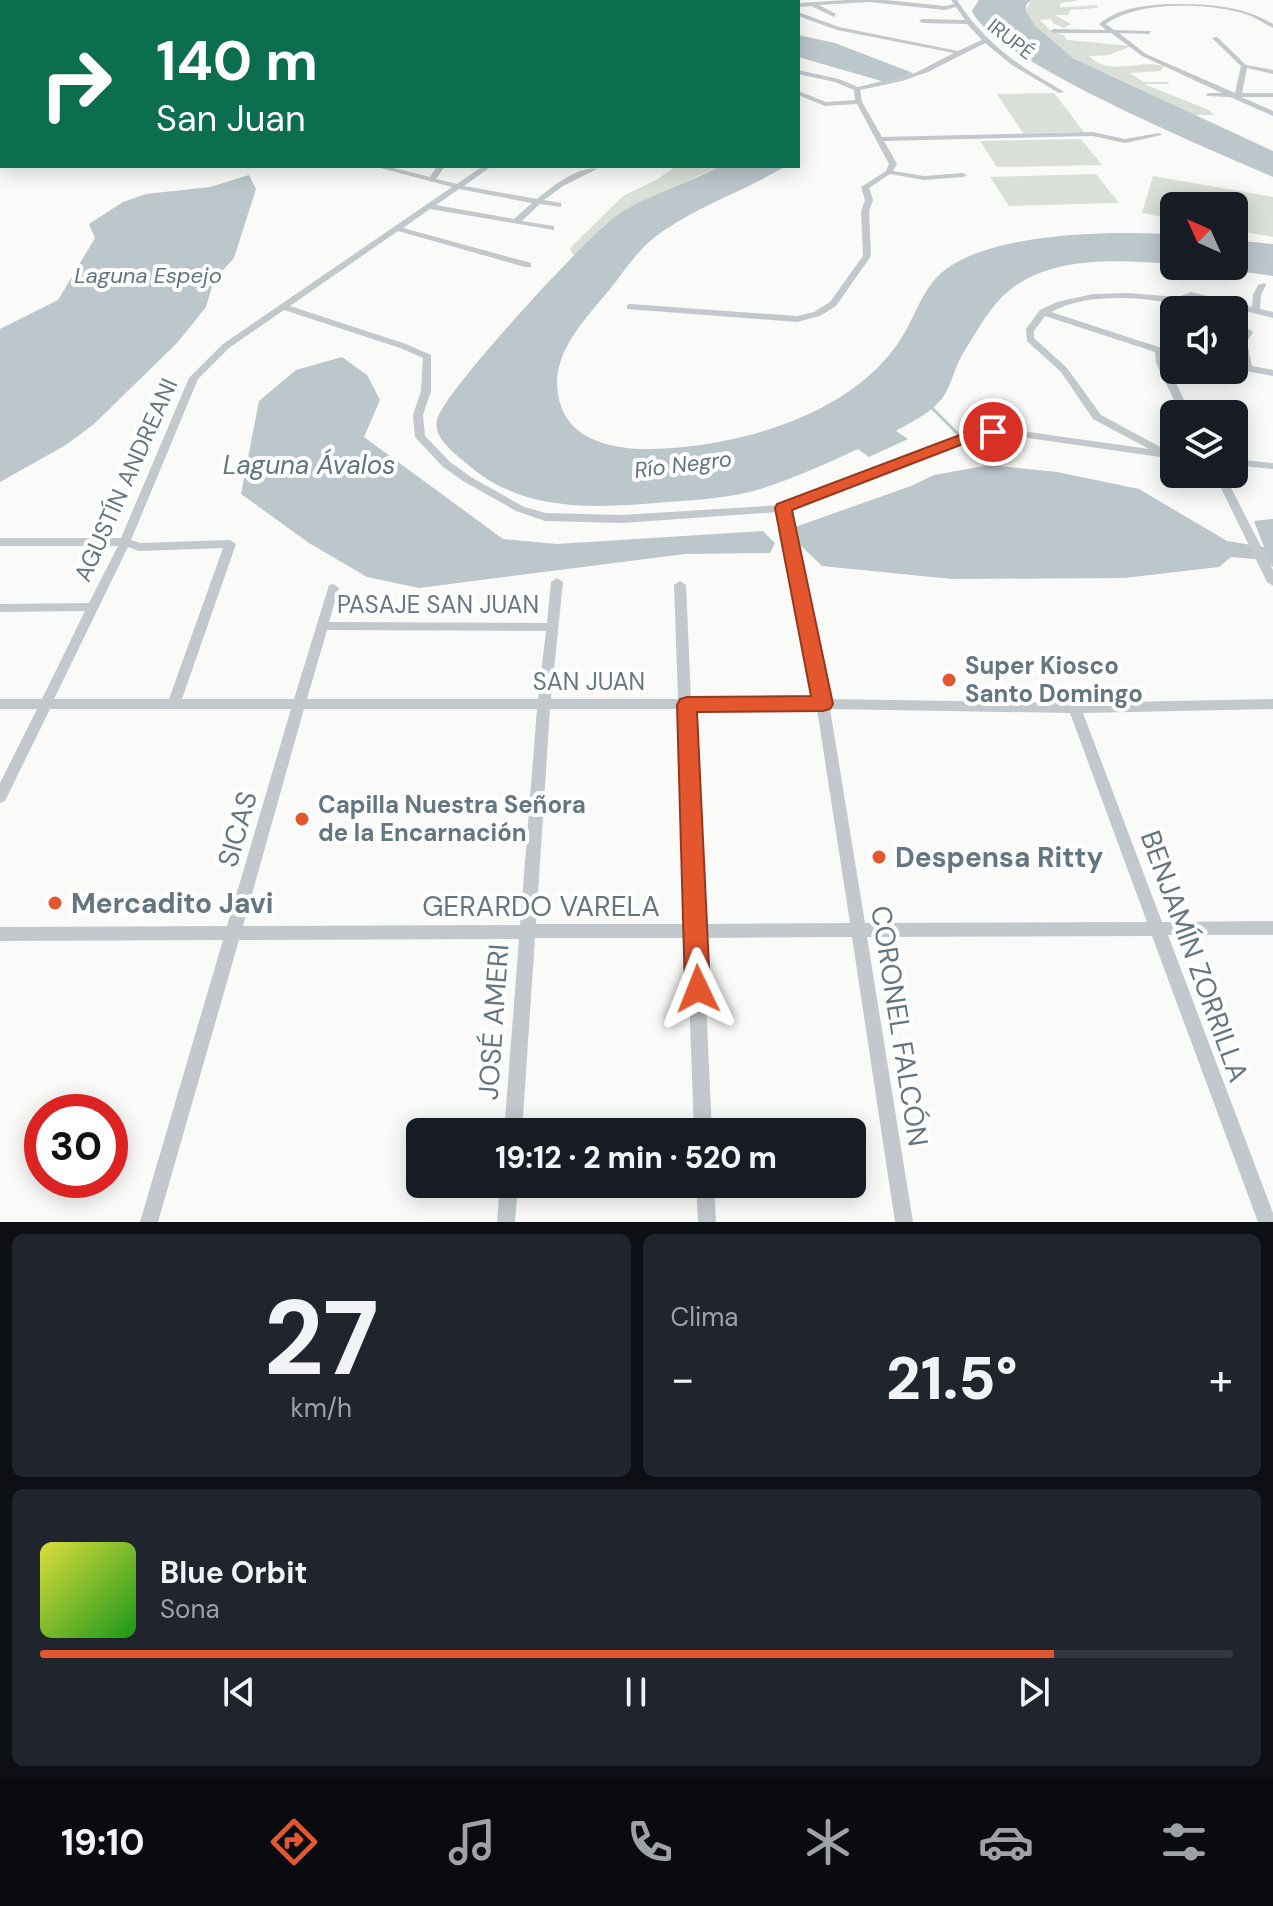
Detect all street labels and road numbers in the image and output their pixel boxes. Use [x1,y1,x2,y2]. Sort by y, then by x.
street label: IRUPÉ [982,13,1040,65]
street label: AGUSTÍN ANDREANI [67,373,184,586]
street label: PASAJE SAN JUAN [337,589,539,620]
street label: SAN JUAN [533,666,645,697]
street label: SICAS [209,787,266,871]
street label: BENJAMÍN ZORRILLA [1132,825,1257,1087]
street label: GERARDO VARELA [422,888,660,925]
street label: CORONEL FALCÓN [862,903,937,1149]
street label: JOSÉ AMERI [470,943,517,1101]

